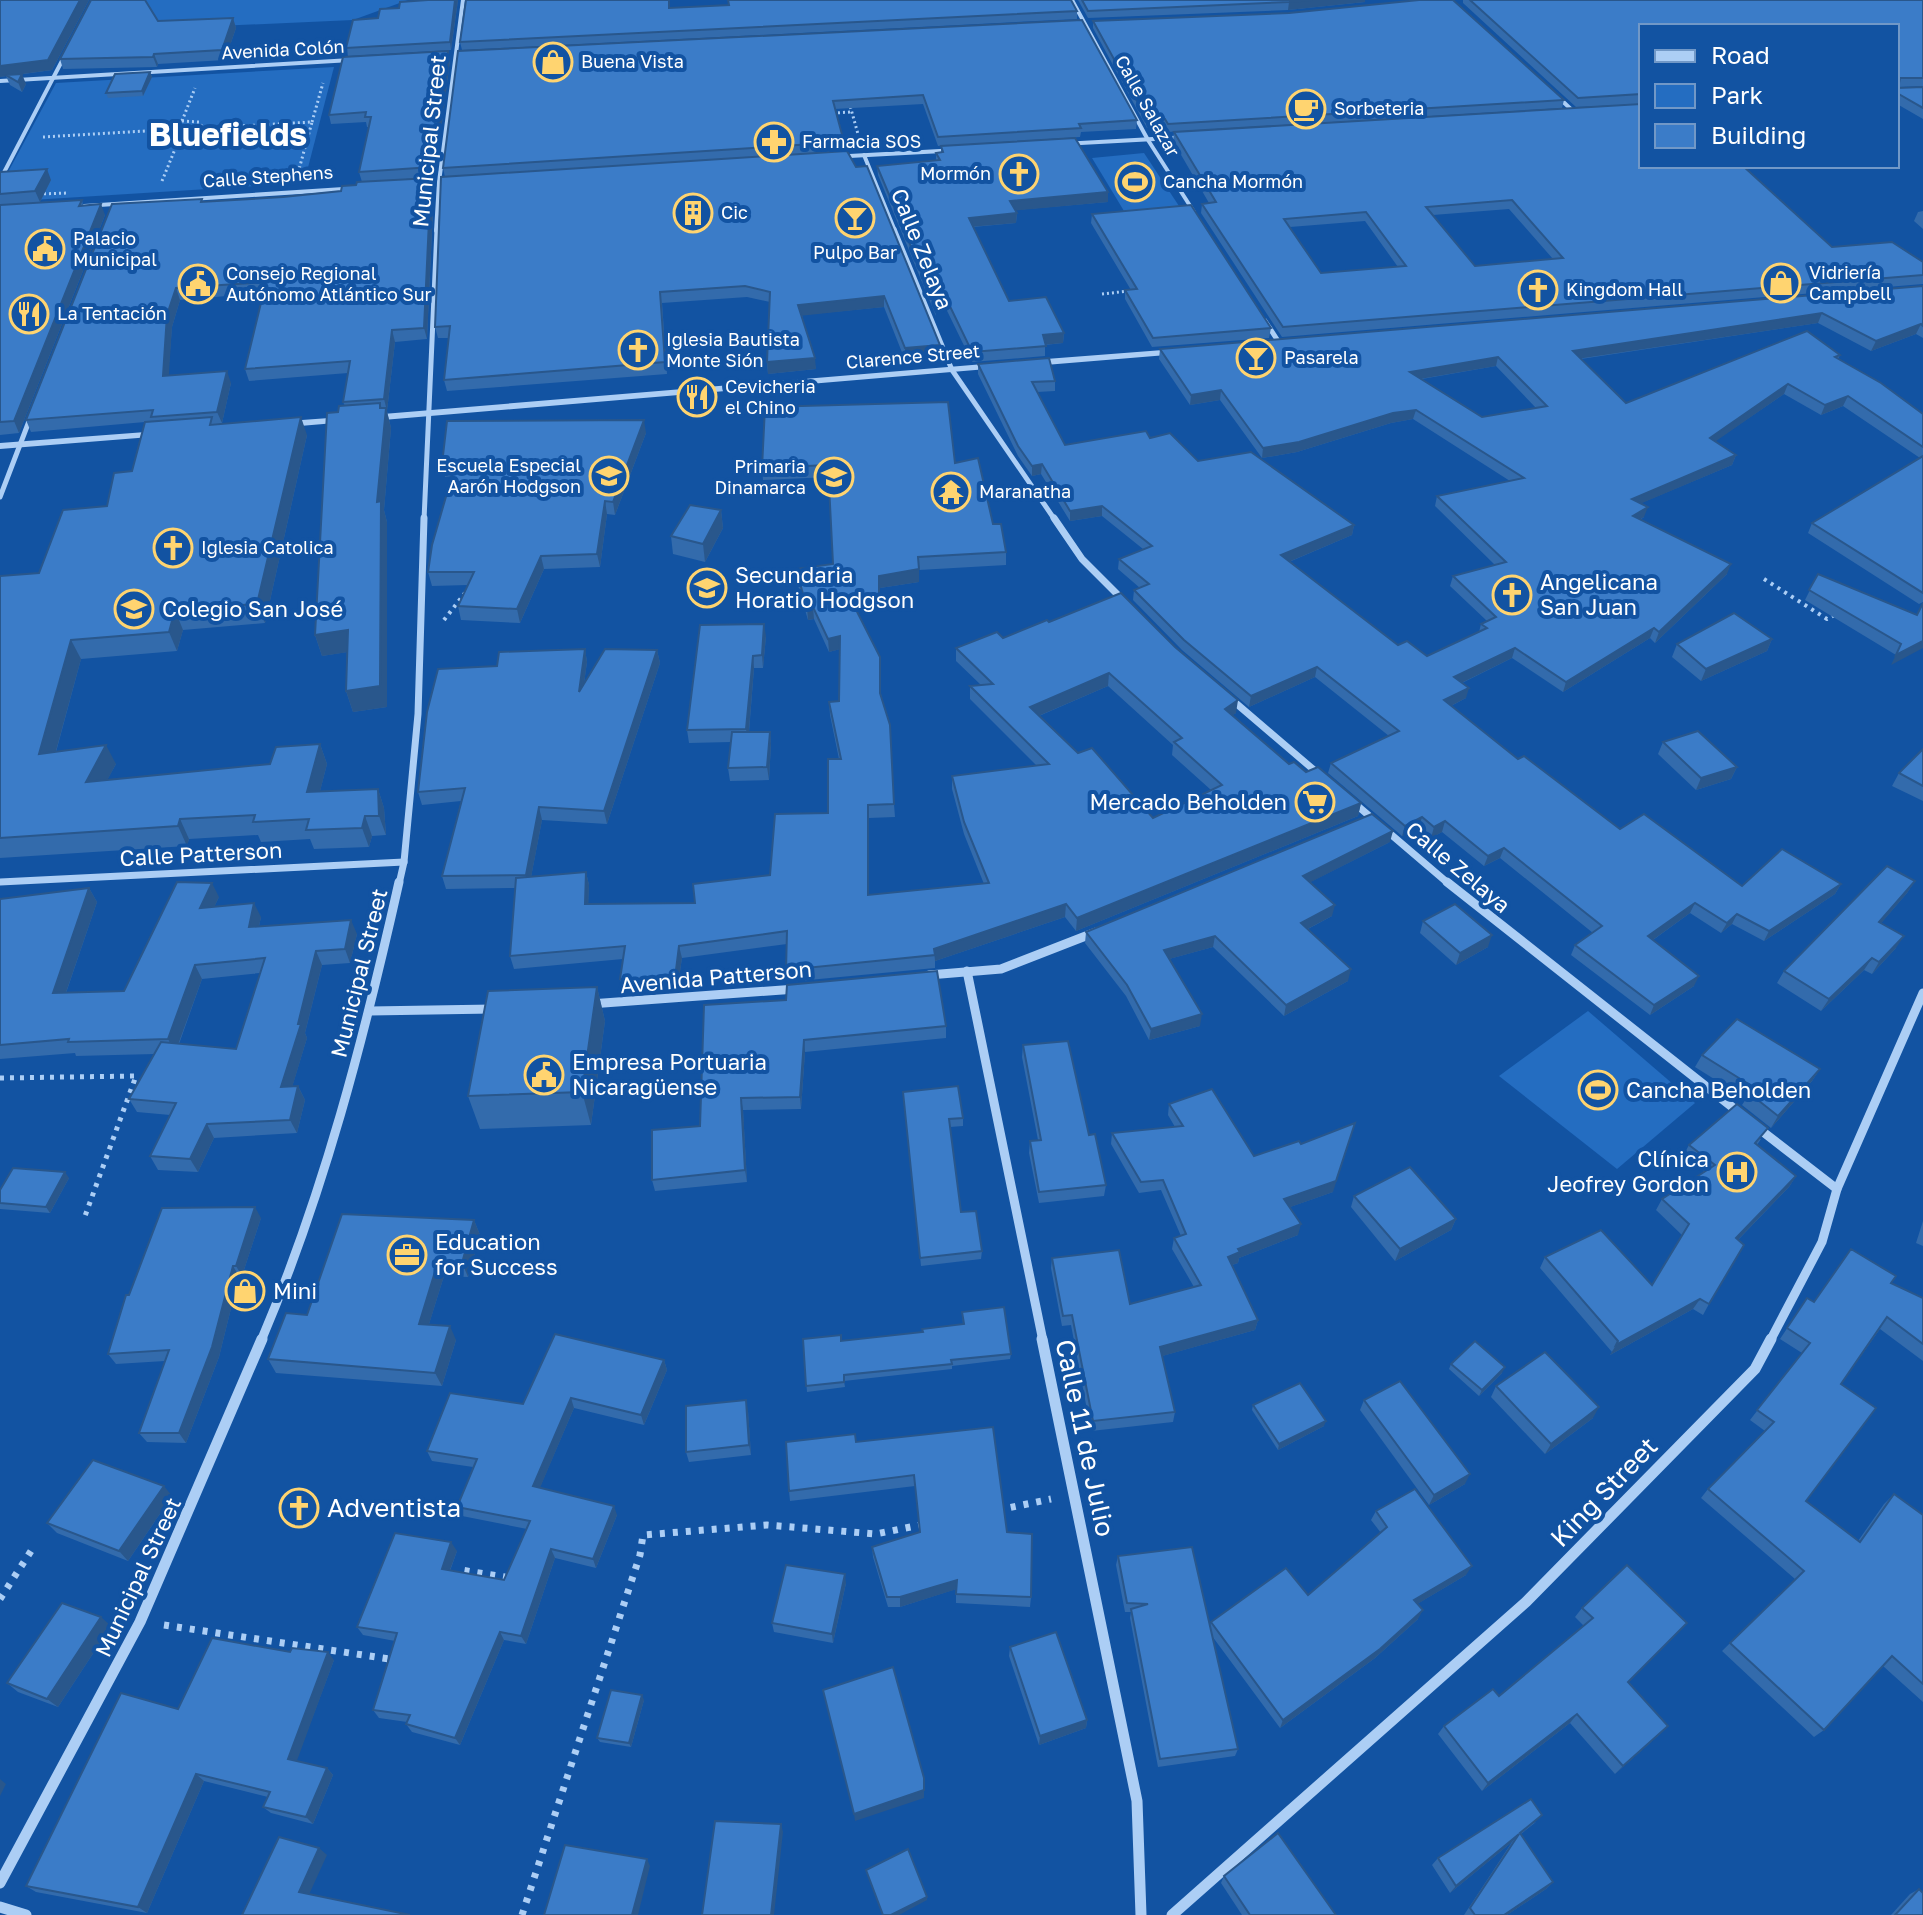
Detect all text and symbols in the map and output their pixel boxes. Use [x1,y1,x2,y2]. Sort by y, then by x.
legend [1639,24,1899,168]
street label: Avenida Colón [221,35,345,63]
text: Road [1711,40,1770,69]
shop icon: Buena Vista [532,41,574,83]
place label: Buena Vista [581,50,684,72]
street label: Calle Salazar [1111,51,1185,160]
street label: Municipal Street [406,53,451,228]
text: Park [1711,80,1763,109]
cafe icon: Sorbeteria [1285,88,1327,130]
place label: Sorbeteria [1334,97,1425,119]
district label: Bluefields [149,115,307,153]
text: Building [1711,120,1806,149]
pharmacy icon: Farmacia SOS [753,121,795,163]
place label: Farmacia SOS [802,130,921,152]
church icon: Mormón [998,153,1040,195]
street label: Calle Stephens [202,160,334,192]
sports icon: Cancha Mormón [1114,161,1156,203]
place label: Mormón [920,162,991,184]
place label: Cancha Mormón [1163,170,1303,192]
street label: Calle Zelaya [886,184,959,313]
building icon: Cic [672,192,714,234]
bar icon: Pulpo Bar [834,197,876,239]
place label: Cic [721,201,748,223]
place label: Palacio Municipal [73,227,157,270]
public building icon: Palacio Municipal [24,228,66,270]
place label: Pulpo Bar [813,241,897,263]
place label: Vidriería Campbell [1809,261,1892,304]
place label: Consejo Regional Autónomo Atlántico Sur [226,262,432,305]
shop icon: Vidriería Campbell [1760,262,1802,304]
public building icon: Consejo Regional Autónomo Atlántico Sur [177,263,219,305]
church icon: Kingdom Hall [1517,269,1559,311]
place label: Kingdom Hall [1566,278,1683,300]
restaurant icon: La Tentación [8,293,50,335]
place label: La Tentación [57,302,167,324]
place label: Iglesia Bautista Monte Sión [666,328,800,371]
church icon: Iglesia Bautista Monte Sión [617,329,659,371]
bar icon: Pasarela [1235,337,1277,379]
street label: Clarence Street [845,339,981,373]
place label: Pasarela [1284,346,1359,368]
place label: Cevicheria el Chino [725,375,816,418]
restaurant icon: Cevicheria el Chino [676,376,718,418]
place label: Escuela Especial Aarón Hodgson [436,454,581,497]
school or university icon: Escuela Especial Aarón Hodgson [588,455,630,497]
place label: Primaria Dinamarca [714,455,806,498]
school or university icon: Primaria Dinamarca [813,456,855,498]
temple icon: Maranatha [930,471,972,513]
place label: Maranatha [979,480,1071,502]
church icon: Iglesia Catolica [152,527,194,569]
place label: Iglesia Catolica [201,536,334,558]
place label: Secundaria Horatio Hodgson [735,561,914,613]
school or university icon: Secundaria Horatio Hodgson [686,567,728,609]
place label: Angelicana San Juan [1540,568,1658,620]
church icon: Angelicana San Juan [1491,574,1533,616]
school or university icon: Colegio San José [113,588,155,630]
place label: Colegio San José [162,595,343,622]
supermarket icon: Mercado Beholden [1294,781,1336,823]
place label: Mercado Beholden [1089,788,1287,815]
street label: Calle Zelaya [1401,815,1516,918]
street label: Calle Patterson [119,836,283,871]
street label: Municipal Street [324,886,393,1060]
street label: Avenida Patterson [619,955,813,998]
place label: Empresa Portuaria Nicaragüense [572,1048,767,1100]
public building icon: Empresa Portuaria Nicaragüense [523,1054,565,1096]
sports icon: Cancha Beholden [1577,1069,1619,1111]
place label: Cancha Beholden [1626,1076,1811,1103]
place label: Clínica Jeofrey Gordon [1547,1145,1709,1197]
hospital icon: Clínica Jeofrey Gordon [1716,1151,1758,1193]
place label: Education for Success [435,1228,558,1280]
office icon: Education for Success [386,1234,428,1276]
shop icon: Mini [224,1270,266,1312]
place label: Mini [273,1277,317,1304]
street label: Calle 11 de Julio [1049,1337,1122,1539]
street label: King Street [1544,1430,1664,1553]
church icon: Adventista [278,1487,320,1529]
place label: Adventista [327,1492,461,1523]
street label: Municipal Street [89,1493,186,1661]

